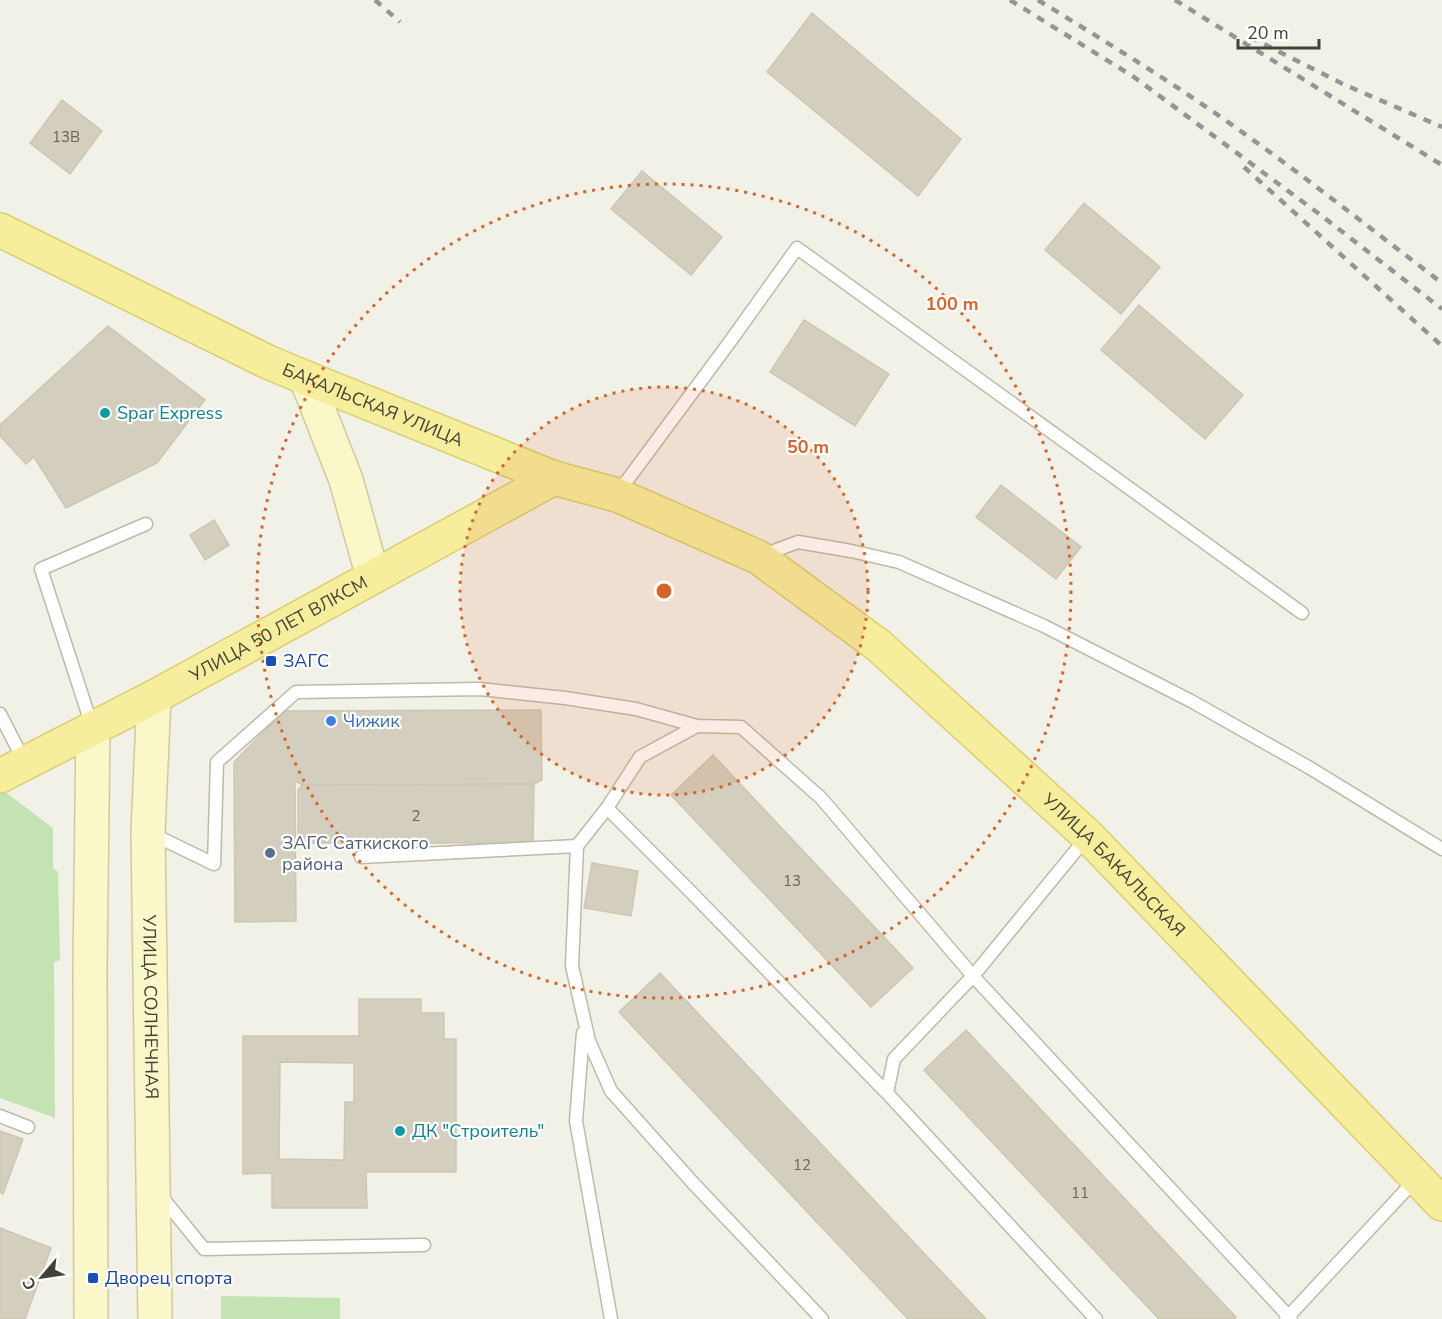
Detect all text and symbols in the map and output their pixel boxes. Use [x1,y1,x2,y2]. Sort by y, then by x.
scale bar [1238,12,1319,50]
text: 20 m [1247,21,1289,45]
house number: 13В [52,127,80,147]
text: 100 m [925,292,979,316]
street label: БАКАЛЬСКАЯ УЛИЦА [279,357,467,452]
place label: Spar Express [117,401,223,425]
marker: Spar Express [98,406,112,420]
text: 50 m [787,435,829,459]
street label: УЛИЦА 50 ЛЕТ ВЛКСМ [184,570,372,688]
centre of rings [654,581,674,601]
place label: ЗАГС [283,649,329,673]
marker: ЗАГС [264,654,278,668]
place label: Чижик [343,709,400,733]
marker: Чижик [324,714,338,728]
street label: УЛИЦА БАКАЛЬСКАЯ [1036,787,1190,942]
house number: 2 [411,806,421,826]
place label: ЗАГС Саткиского района [282,831,429,876]
marker: ЗАГС Саткиского района [263,846,277,860]
house number: 13 [783,871,801,891]
street label: УЛИЦА СОЛНЕЧНАЯ [137,913,164,1099]
place label: ДК "Строитель" [412,1119,544,1143]
marker: ДК "Строитель" [393,1124,407,1138]
house number: 12 [793,1155,811,1175]
house number: 11 [1071,1183,1089,1203]
north arrow [12,1247,72,1307]
place label: Дворец спорта [105,1266,232,1290]
marker: Дворец спорта [86,1271,100,1285]
text: С [17,1274,42,1294]

